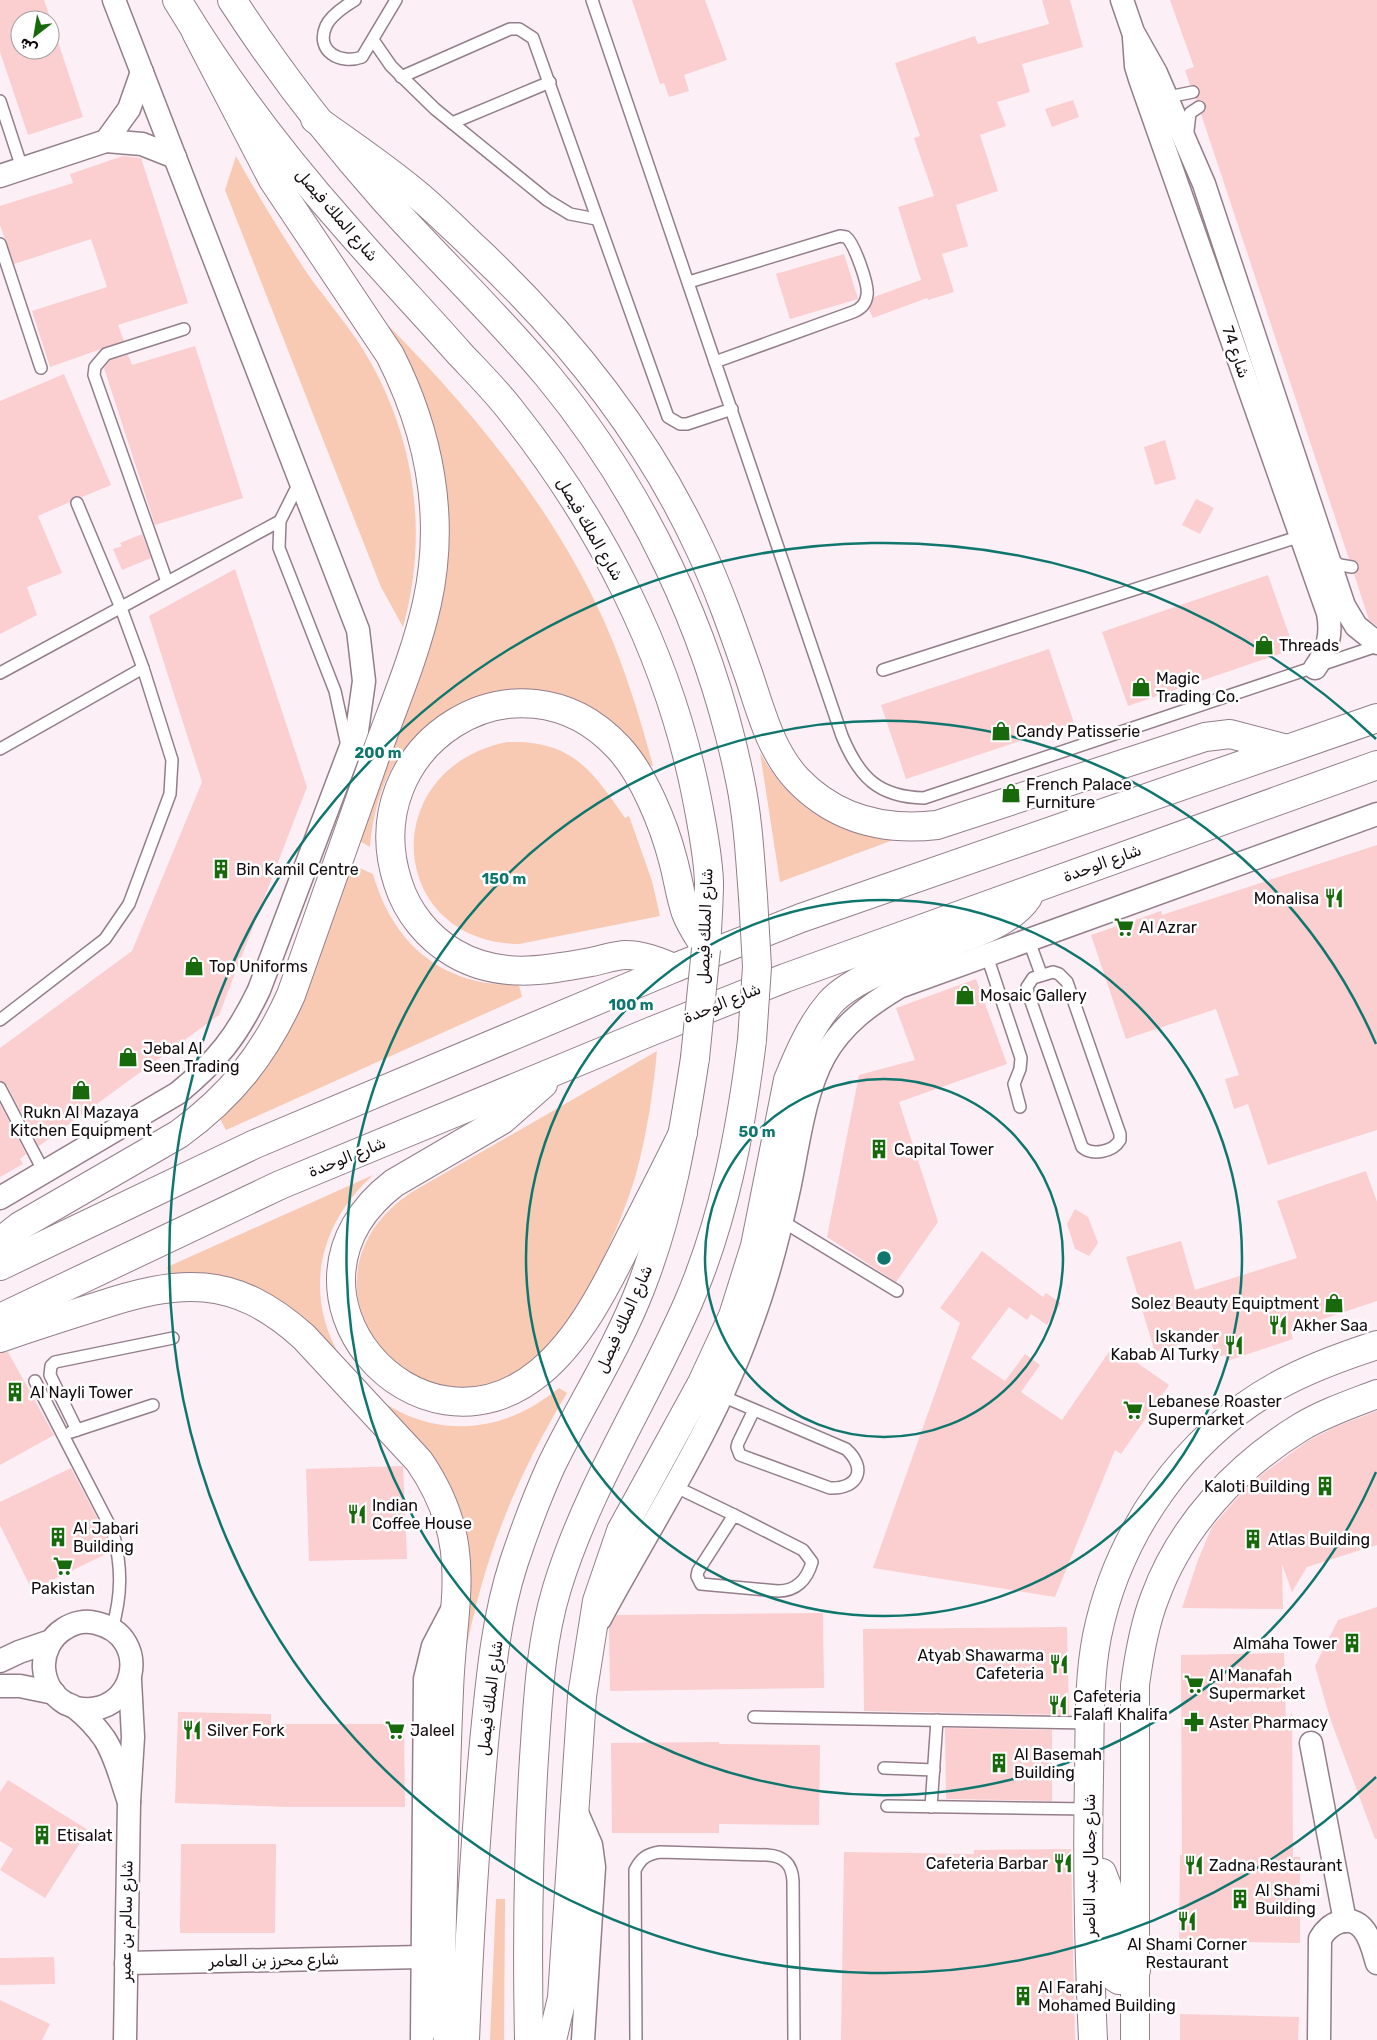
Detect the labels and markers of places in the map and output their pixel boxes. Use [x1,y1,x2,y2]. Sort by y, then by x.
shop icon: Threads [1253,634,1275,656]
place label: Threads [1279,636,1339,655]
place label: Magic Trading Co. [1156,669,1239,706]
shop icon: Magic Trading Co. [1130,676,1152,698]
shop icon: Candy Patisserie [990,720,1012,742]
place label: Candy Patisserie [1016,722,1140,741]
place label: French Palace Furniture [1026,775,1132,812]
shop icon: French Palace Furniture [1000,782,1022,804]
building icon: Bin Kamil Centre [210,858,232,880]
place label: Bin Kamil Centre [236,860,359,879]
restaurant icon: Monalisa [1323,887,1345,909]
place label: Monalisa [1254,889,1319,908]
supermarket icon: Al Azrar [1113,916,1135,938]
place label: Al Azrar [1139,918,1197,937]
shop icon: Top Uniforms [183,955,205,977]
place label: Top Uniforms [209,957,308,976]
shop icon: Mosaic Gallery [954,984,976,1006]
place label: Mosaic Gallery [980,986,1087,1005]
place label: Jebal Al Seen Trading [143,1039,239,1076]
shop icon: Jebal Al Seen Trading [117,1046,139,1068]
shop icon: Rukn Al Mazaya Kitchen Equipment [70,1079,92,1101]
place label: Rukn Al Mazaya Kitchen Equipment [10,1103,152,1140]
building icon: Capital Tower [868,1138,890,1160]
place label: Capital Tower [894,1140,994,1159]
centre of rings [875,1249,893,1267]
shop icon: Solez Beauty Equiptment [1323,1292,1345,1314]
place label: Solez Beauty Equiptment [1131,1294,1319,1313]
restaurant icon: Akher Saa [1267,1314,1289,1336]
place label: Akher Saa [1293,1316,1368,1335]
place label: Iskander Kabab Al Turky [1110,1327,1219,1364]
restaurant icon: Iskander Kabab Al Turky [1223,1334,1245,1356]
building icon: Al Nayli Tower [4,1381,26,1403]
place label: Al Nayli Tower [30,1383,133,1402]
place label: Lebanese Roaster Supermarket [1148,1392,1282,1429]
supermarket icon: Lebanese Roaster Supermarket [1122,1399,1144,1421]
building icon: Kaloti Building [1314,1475,1336,1497]
place label: Kaloti Building [1204,1477,1310,1496]
place label: Indian Coffee House [372,1496,472,1533]
restaurant icon: Indian Coffee House [346,1503,368,1525]
place label: Al Jabari Building [73,1519,139,1556]
building icon: Al Jabari Building [47,1526,69,1548]
building icon: Atlas Building [1242,1528,1264,1550]
place label: Atlas Building [1268,1530,1370,1549]
supermarket icon: Pakistan [52,1555,74,1577]
place label: Pakistan [31,1579,95,1598]
building icon: Almaha Tower [1341,1632,1363,1654]
place label: Almaha Tower [1233,1634,1337,1653]
place label: Atyab Shawarma Cafeteria [918,1646,1044,1683]
restaurant icon: Atyab Shawarma Cafeteria [1048,1653,1070,1675]
place label: Al Manafah Supermarket [1209,1666,1305,1703]
supermarket icon: Al Manafah Supermarket [1183,1673,1205,1695]
place label: Cafeteria Falafl Khalifa [1073,1687,1168,1724]
restaurant icon: Cafeteria Falafl Khalifa [1047,1694,1069,1716]
pharmacy icon: Aster Pharmacy [1183,1711,1205,1733]
place label: Aster Pharmacy [1209,1713,1328,1732]
restaurant icon: Silver Fork [181,1719,203,1741]
supermarket icon: Jaleel [384,1719,406,1741]
place label: Silver Fork [207,1721,285,1740]
place label: Jaleel [410,1721,455,1740]
place label: Al Basemah Building [1014,1745,1102,1782]
building icon: Al Basemah Building [988,1752,1010,1774]
building icon: Etisalat [31,1824,53,1846]
place label: Etisalat [57,1826,113,1845]
restaurant icon: Cafeteria Barbar [1052,1852,1074,1874]
place label: Cafeteria Barbar [926,1854,1048,1873]
restaurant icon: Zadna Restaurant [1183,1854,1205,1876]
place label: Zadna Restaurant [1209,1856,1342,1875]
place label: Al Shami Building [1255,1881,1320,1918]
building icon: Al Shami Building [1229,1888,1251,1910]
restaurant icon: Al Shami Corner Restaurant [1176,1910,1198,1932]
place label: Al Shami Corner Restaurant [1127,1935,1247,1972]
place label: Al Farahj Mohamed Building [1038,1978,1176,2015]
building icon: Al Farahj Mohamed Building [1012,1985,1034,2007]

